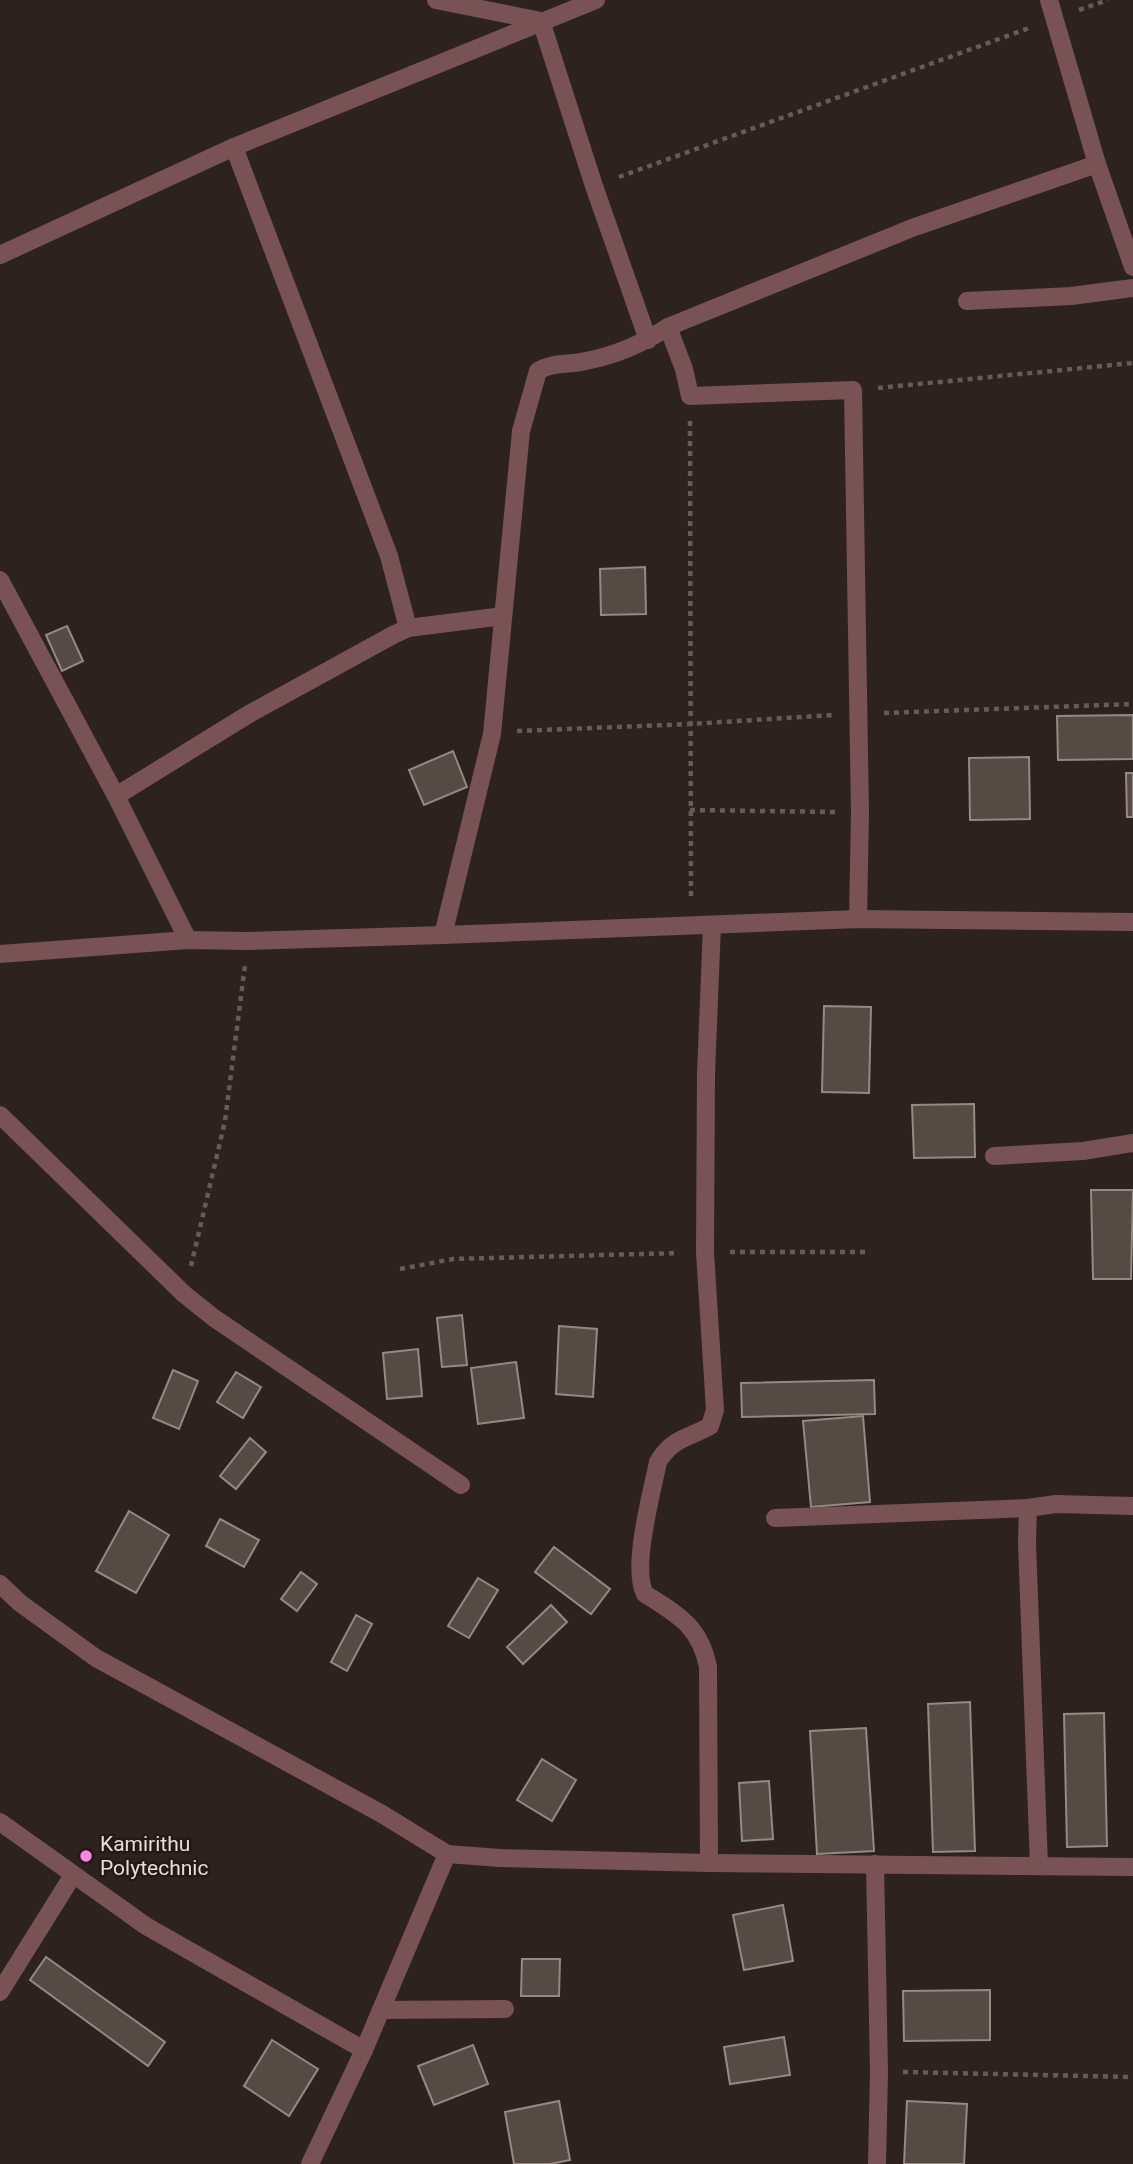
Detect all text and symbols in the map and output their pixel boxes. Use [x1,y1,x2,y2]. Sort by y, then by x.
place label: Kamirithu Polytechnic [100,1832,208,1880]
marker: Kamirithu Polytechnic [78,1848,94,1864]

